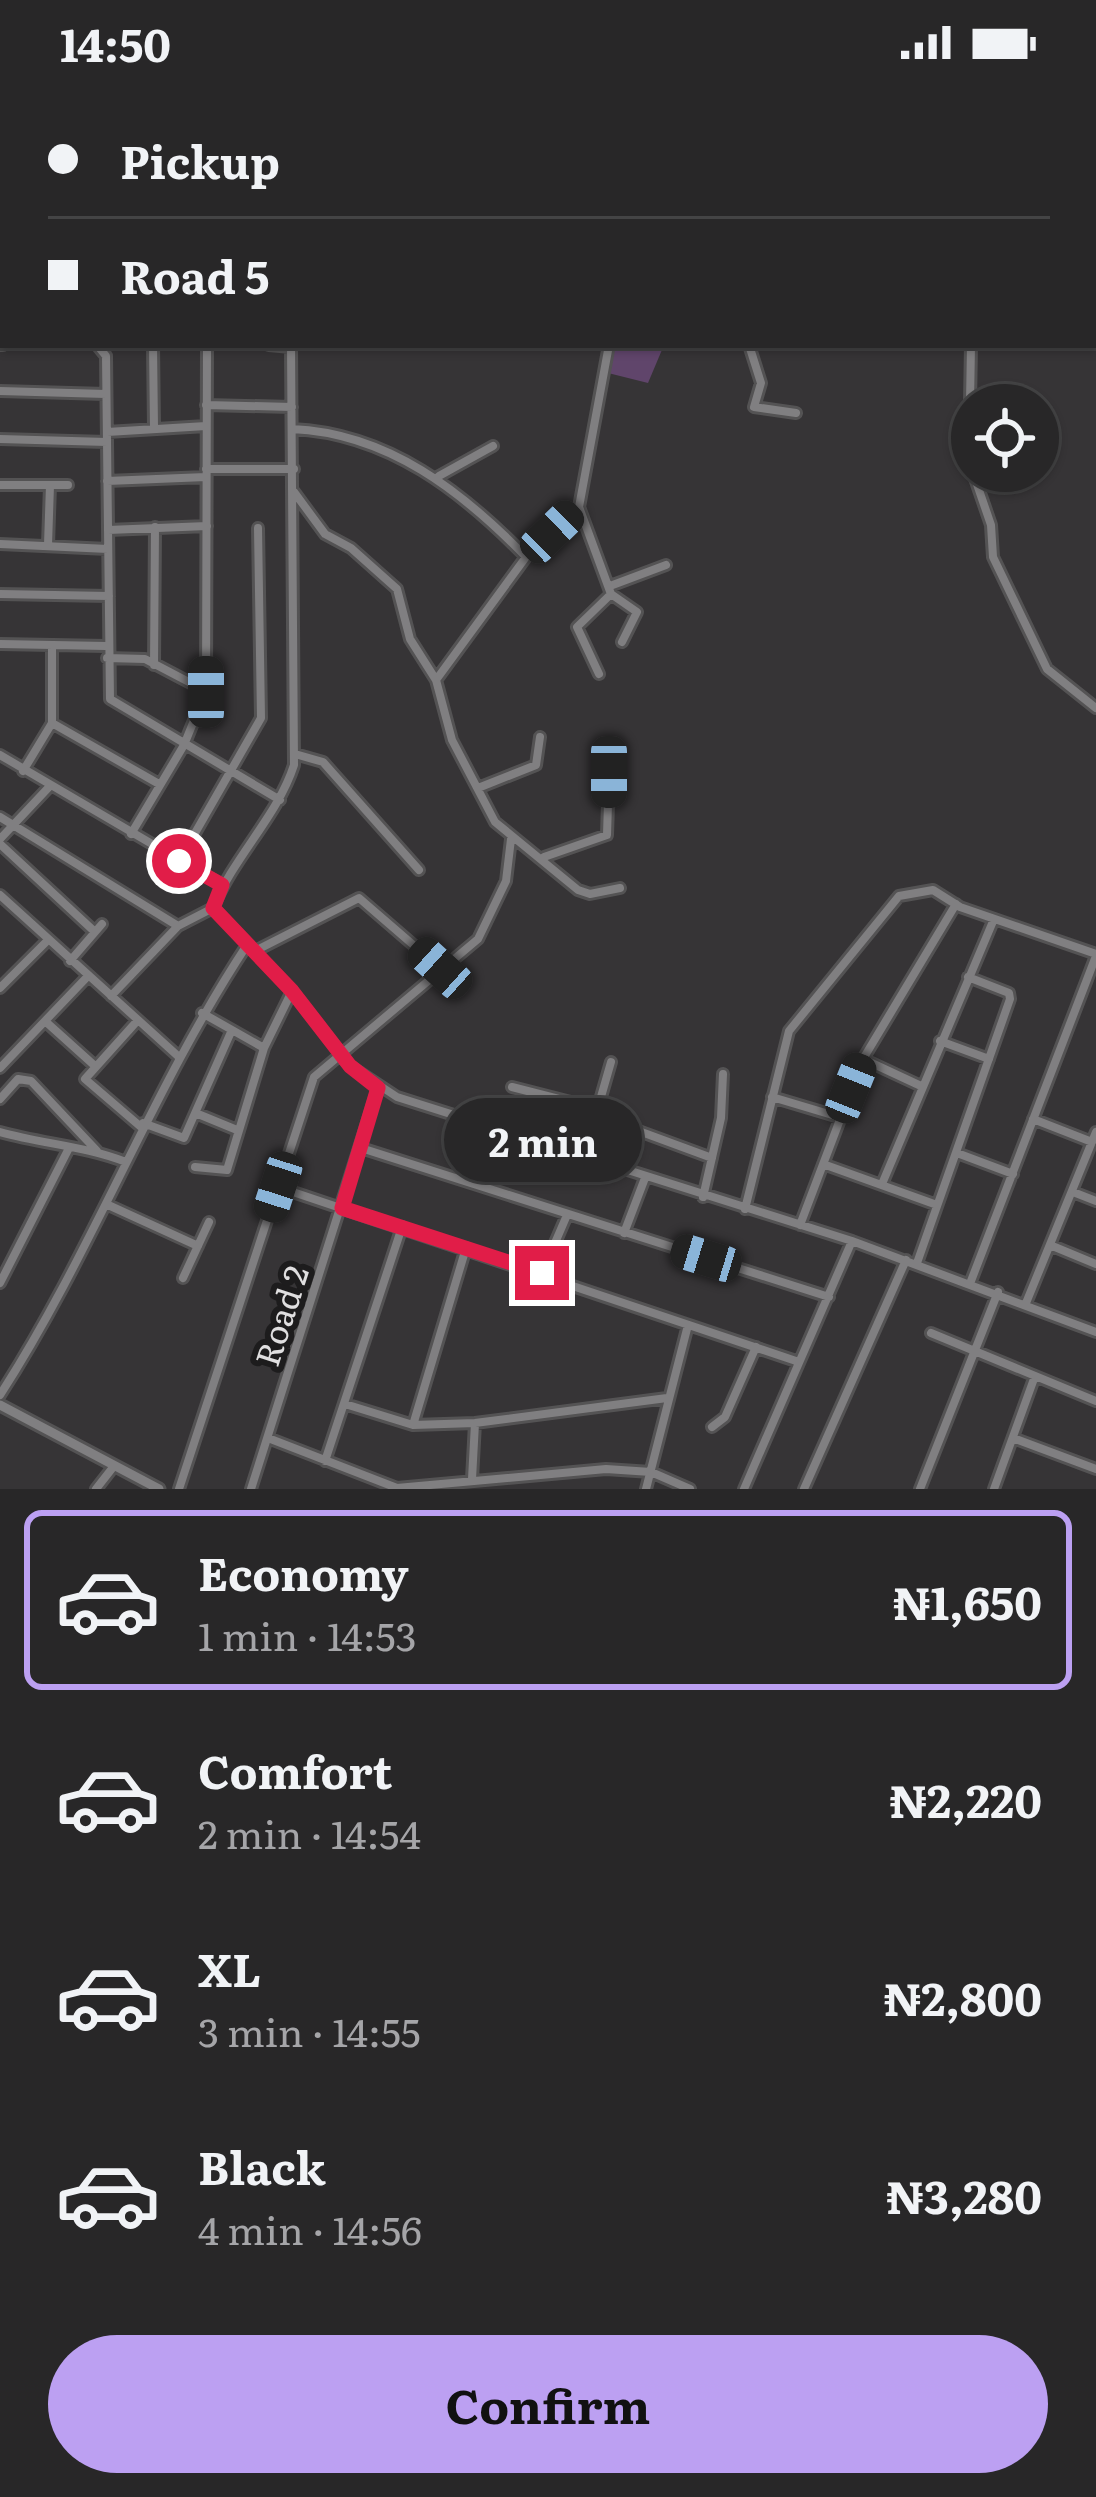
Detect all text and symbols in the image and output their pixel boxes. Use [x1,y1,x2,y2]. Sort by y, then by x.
text: 14:50 [60,9,171,76]
text: Pickup [120,126,280,193]
text: Road 5 [120,241,270,308]
map controls [951,384,1059,492]
button: locate [951,384,1059,492]
car [514,494,590,570]
car [188,656,224,728]
car [591,736,627,808]
route start [152,834,206,888]
car [401,931,479,1005]
car [821,1048,881,1128]
callout: 2 min [443,1099,641,1183]
text: 2 min [489,1111,597,1169]
car [250,1147,306,1227]
car [666,1230,746,1286]
route end [515,1246,569,1300]
street label: Road 2 [240,1258,319,1372]
text: Economy [198,1538,409,1605]
icon: car [54,1546,162,1654]
text: ₦1,650 [893,1567,1042,1634]
text: 1 min · 14:53 [198,1605,417,1663]
text: Comfort [198,1736,392,1803]
icon: car [54,1744,162,1852]
text: ₦2,220 [889,1765,1042,1832]
text: 2 min · 14:54 [198,1803,421,1861]
text: XL [198,1934,261,2001]
icon: car [54,1942,162,2050]
text: ₦2,800 [883,1963,1042,2030]
text: 3 min · 14:55 [198,2001,421,2059]
text: Black [198,2132,326,2199]
icon: car [54,2140,162,2248]
text: ₦3,280 [886,2161,1042,2228]
text: 4 min · 14:56 [198,2199,422,2257]
button: Confirm [48,2335,1048,2473]

